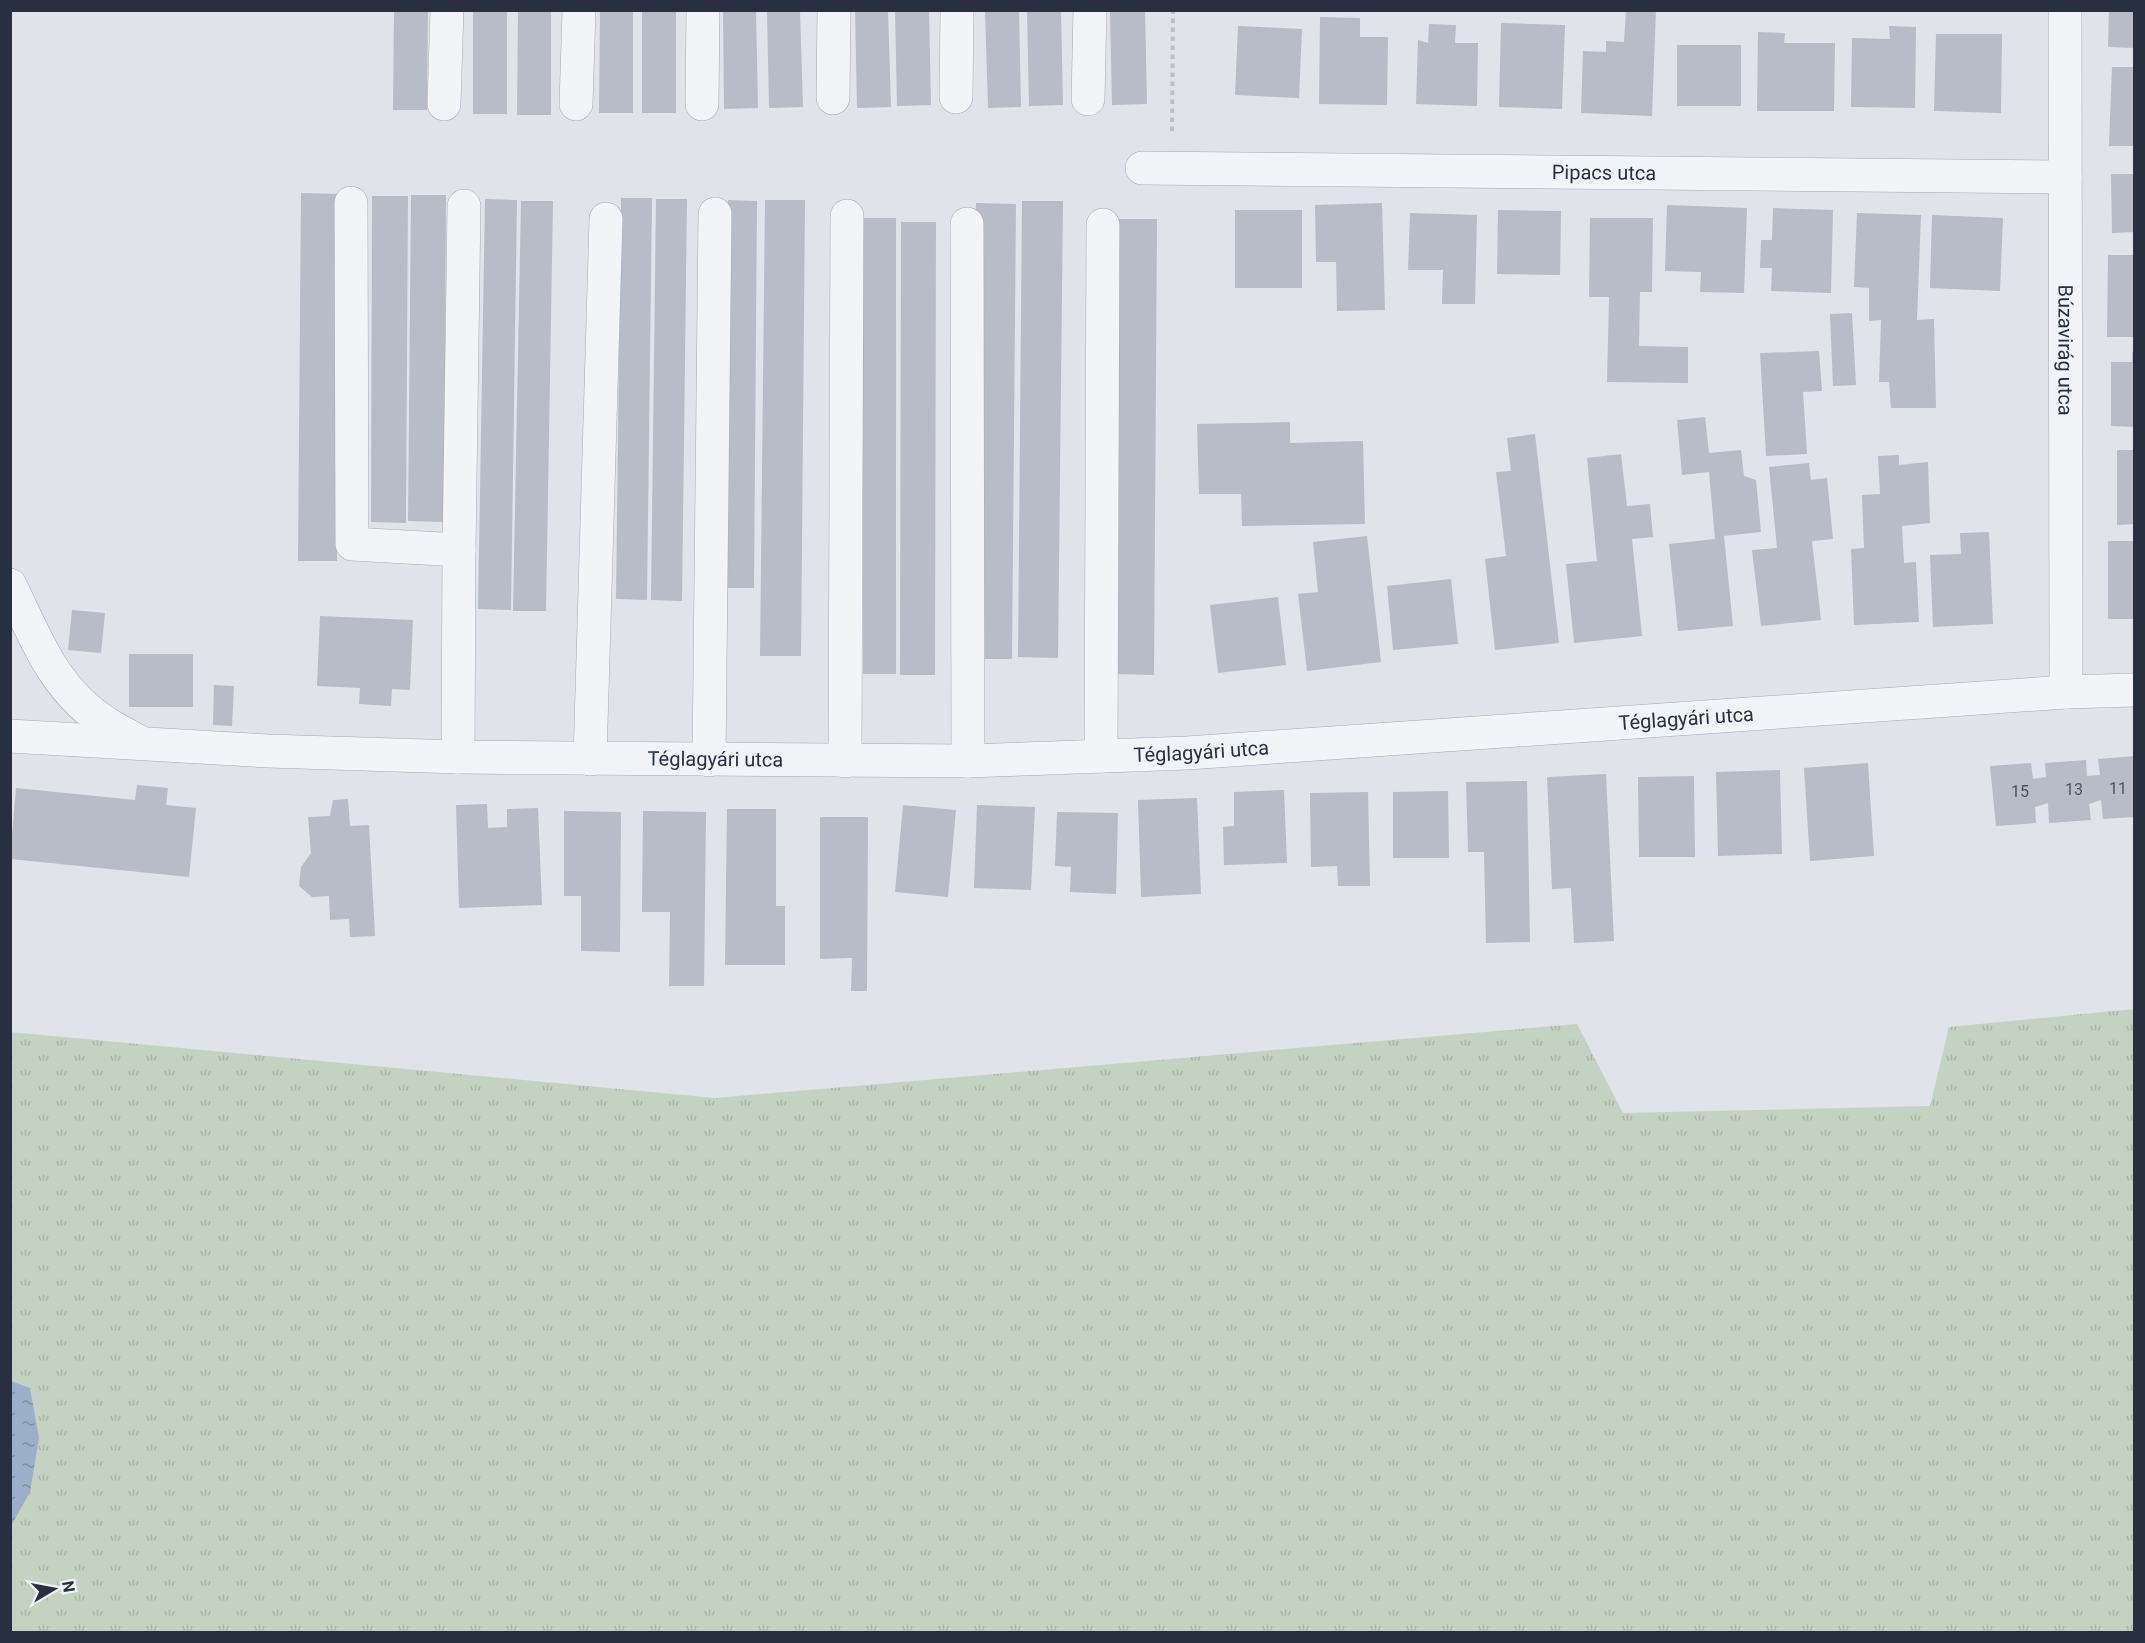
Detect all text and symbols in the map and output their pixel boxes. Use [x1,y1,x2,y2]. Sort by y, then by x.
street label: Pipacs utca [1552,160,1656,185]
street label: Búzavirág utca [2053,284,2078,416]
street label: Téglagyári utca [1618,702,1755,735]
street label: Téglagyári utca [1133,735,1270,767]
street label: Téglagyári utca [648,746,783,772]
house number: 11 [2109,779,2127,798]
house number: 13 [2065,780,2083,799]
house number: 15 [2011,782,2029,801]
north arrow [24,1559,84,1619]
text: N [58,1579,79,1594]

